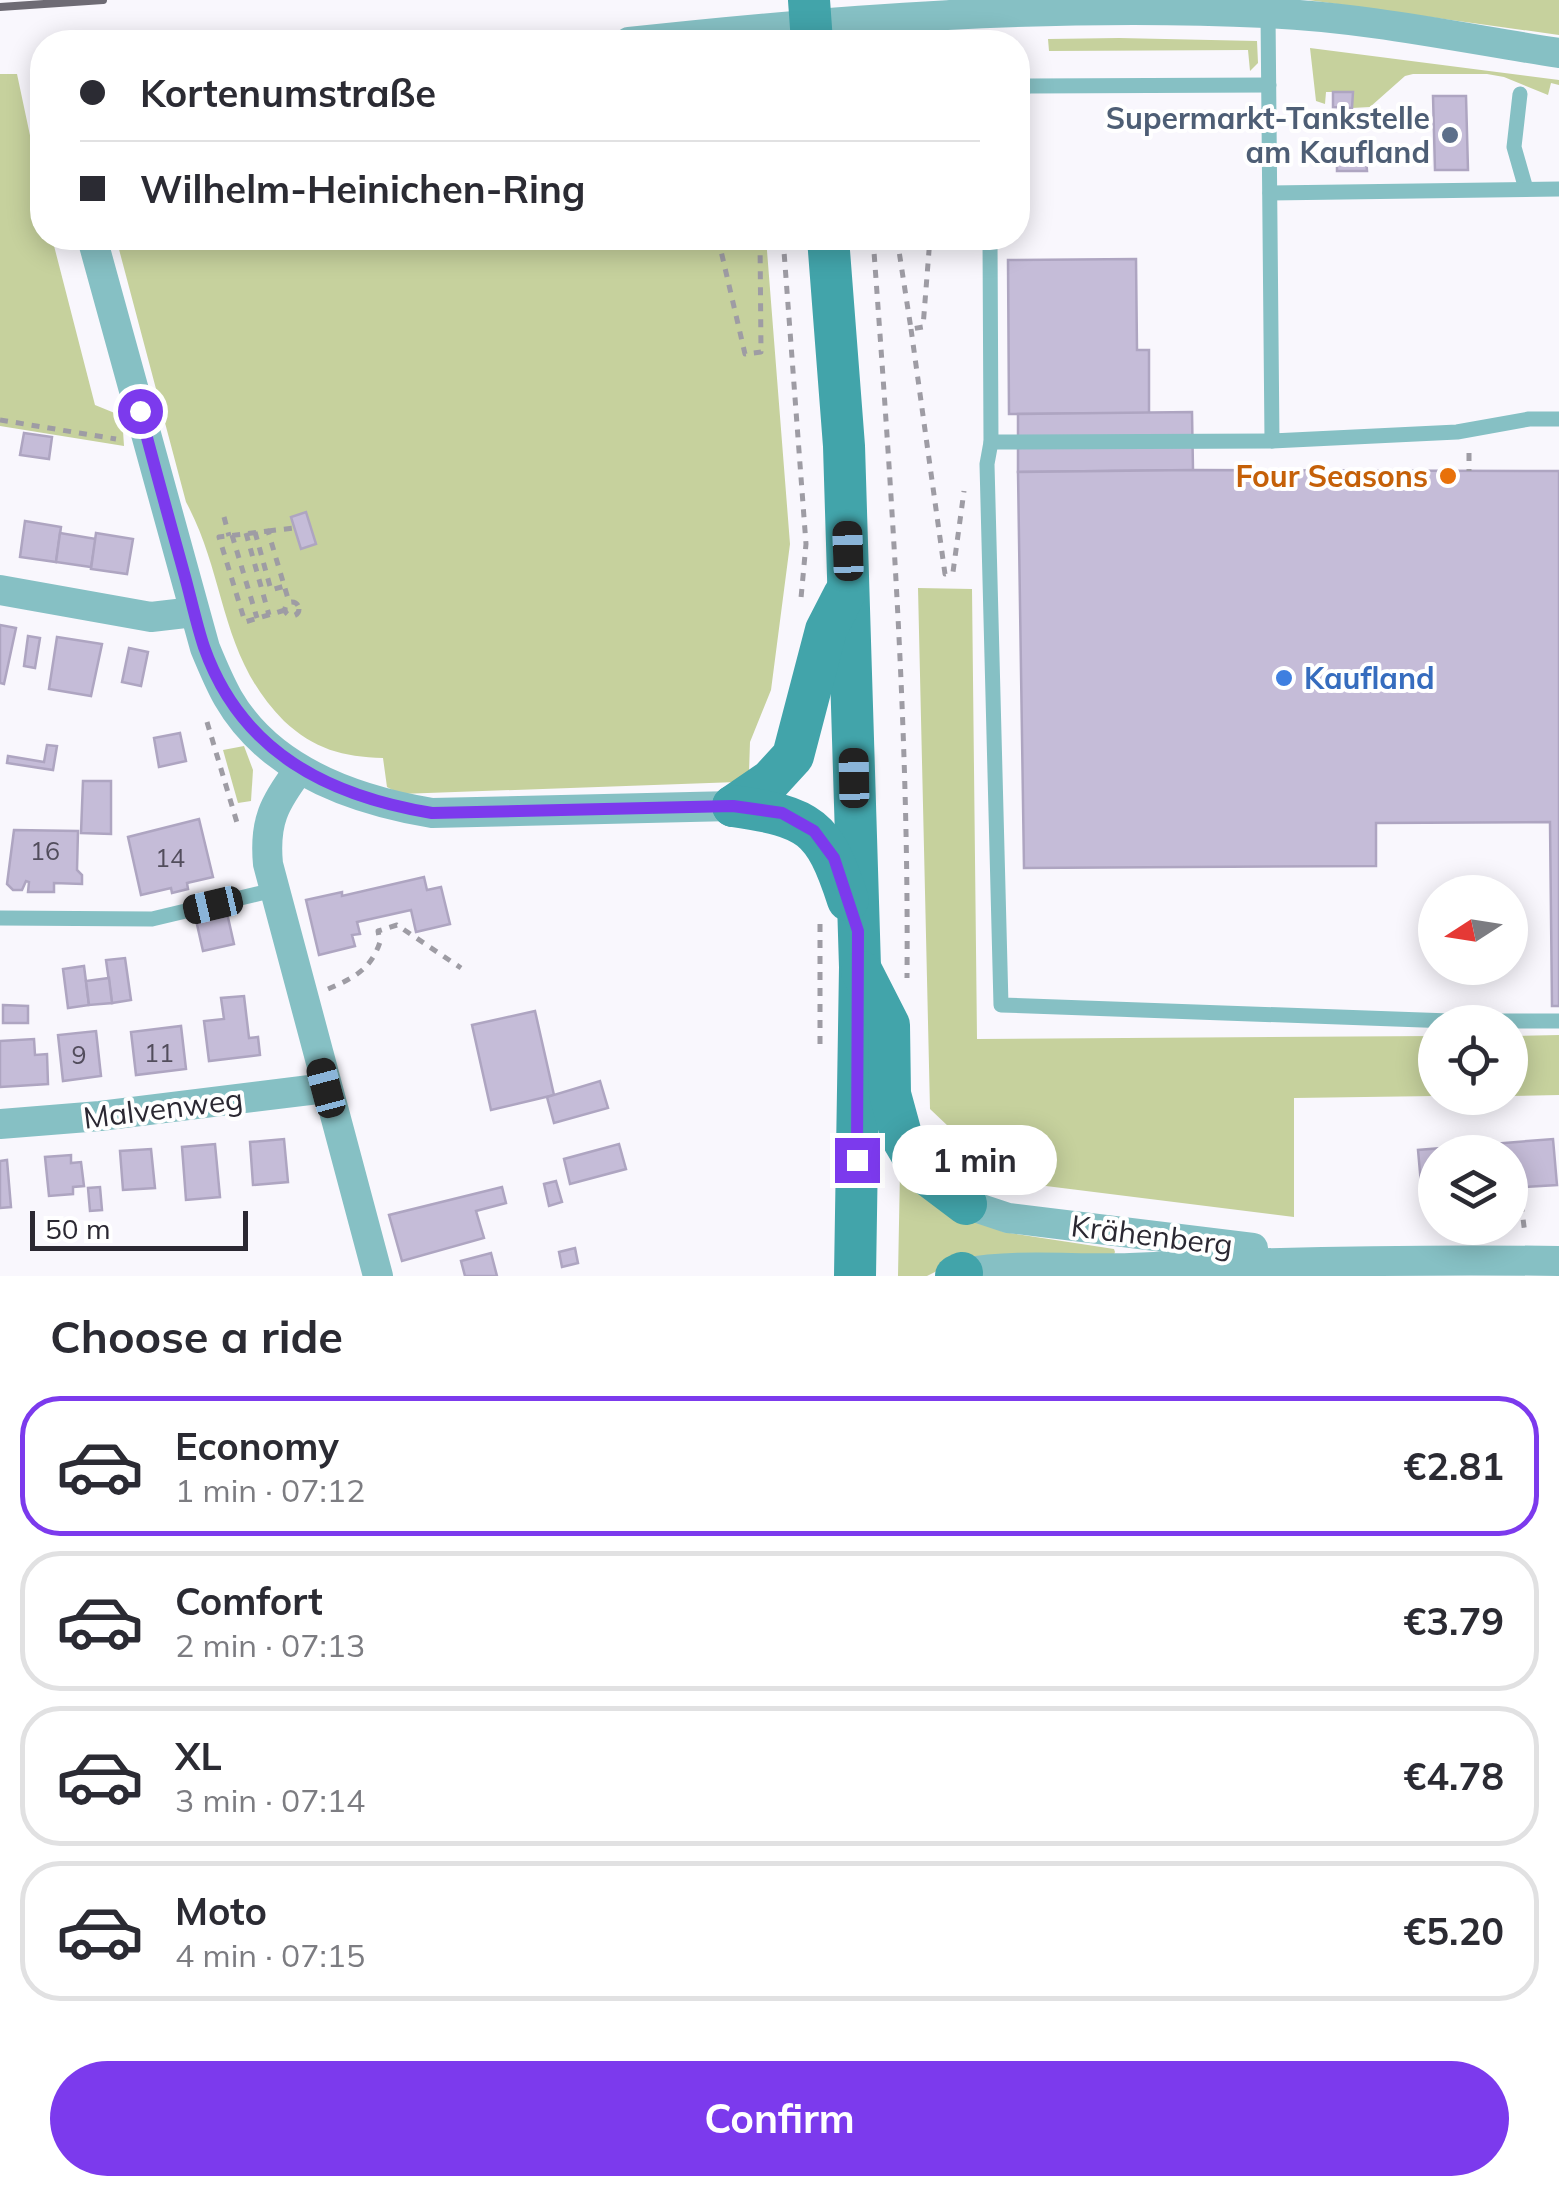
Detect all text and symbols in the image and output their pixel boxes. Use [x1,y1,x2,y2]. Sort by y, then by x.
text: Kortenumstraße [140,69,436,117]
place label: Supermarkt-Tankstelle am Kaufland [1106,99,1430,171]
marker: Supermarkt-Tankstelle am Kaufland [1439,124,1461,146]
text: Wilhelm-Heinichen-Ring [140,165,585,213]
route start [118,389,163,434]
place label: Four Seasons [1235,457,1428,495]
marker: Four Seasons [1437,465,1459,487]
car [832,520,864,582]
place label: Kaufland [1304,659,1435,697]
marker: Kaufland [1273,667,1295,689]
car [838,748,870,808]
house number: 16 [30,835,60,866]
house number: 14 [155,842,185,873]
north arrow [1418,875,1528,985]
map controls [1418,875,1528,1245]
car [180,884,246,926]
button: locate [1418,1005,1528,1115]
house number: 11 [144,1037,174,1068]
house number: 9 [71,1039,87,1070]
car [304,1055,348,1121]
street label: Malvenweg [81,1079,245,1137]
callout: 1 min [892,1125,1057,1195]
button: layers [1418,1135,1528,1245]
route end [835,1138,880,1183]
text: 1 min [932,1140,1017,1180]
scale bar [30,1206,248,1250]
street label: Krähenberg [1069,1206,1235,1264]
text: 50 m [45,1211,111,1246]
text: Choose a ride [50,1308,343,1364]
icon: car [55,1421,145,1511]
text: Economy [175,1422,339,1470]
text: €2.81 [1403,1442,1504,1490]
text: 1 min · 07:12 [175,1470,365,1510]
icon: car [55,1576,145,1666]
text: Comfort [175,1577,323,1625]
text: €3.79 [1403,1597,1504,1645]
text: 2 min · 07:13 [175,1625,365,1665]
icon: car [55,1731,145,1821]
text: XL [175,1732,222,1780]
text: €4.78 [1403,1752,1504,1800]
text: 3 min · 07:14 [175,1780,365,1820]
icon: car [55,1886,145,1976]
text: Moto [175,1887,267,1935]
text: €5.20 [1403,1907,1504,1955]
text: 4 min · 07:15 [175,1935,365,1975]
button: Confirm [50,2061,1509,2176]

